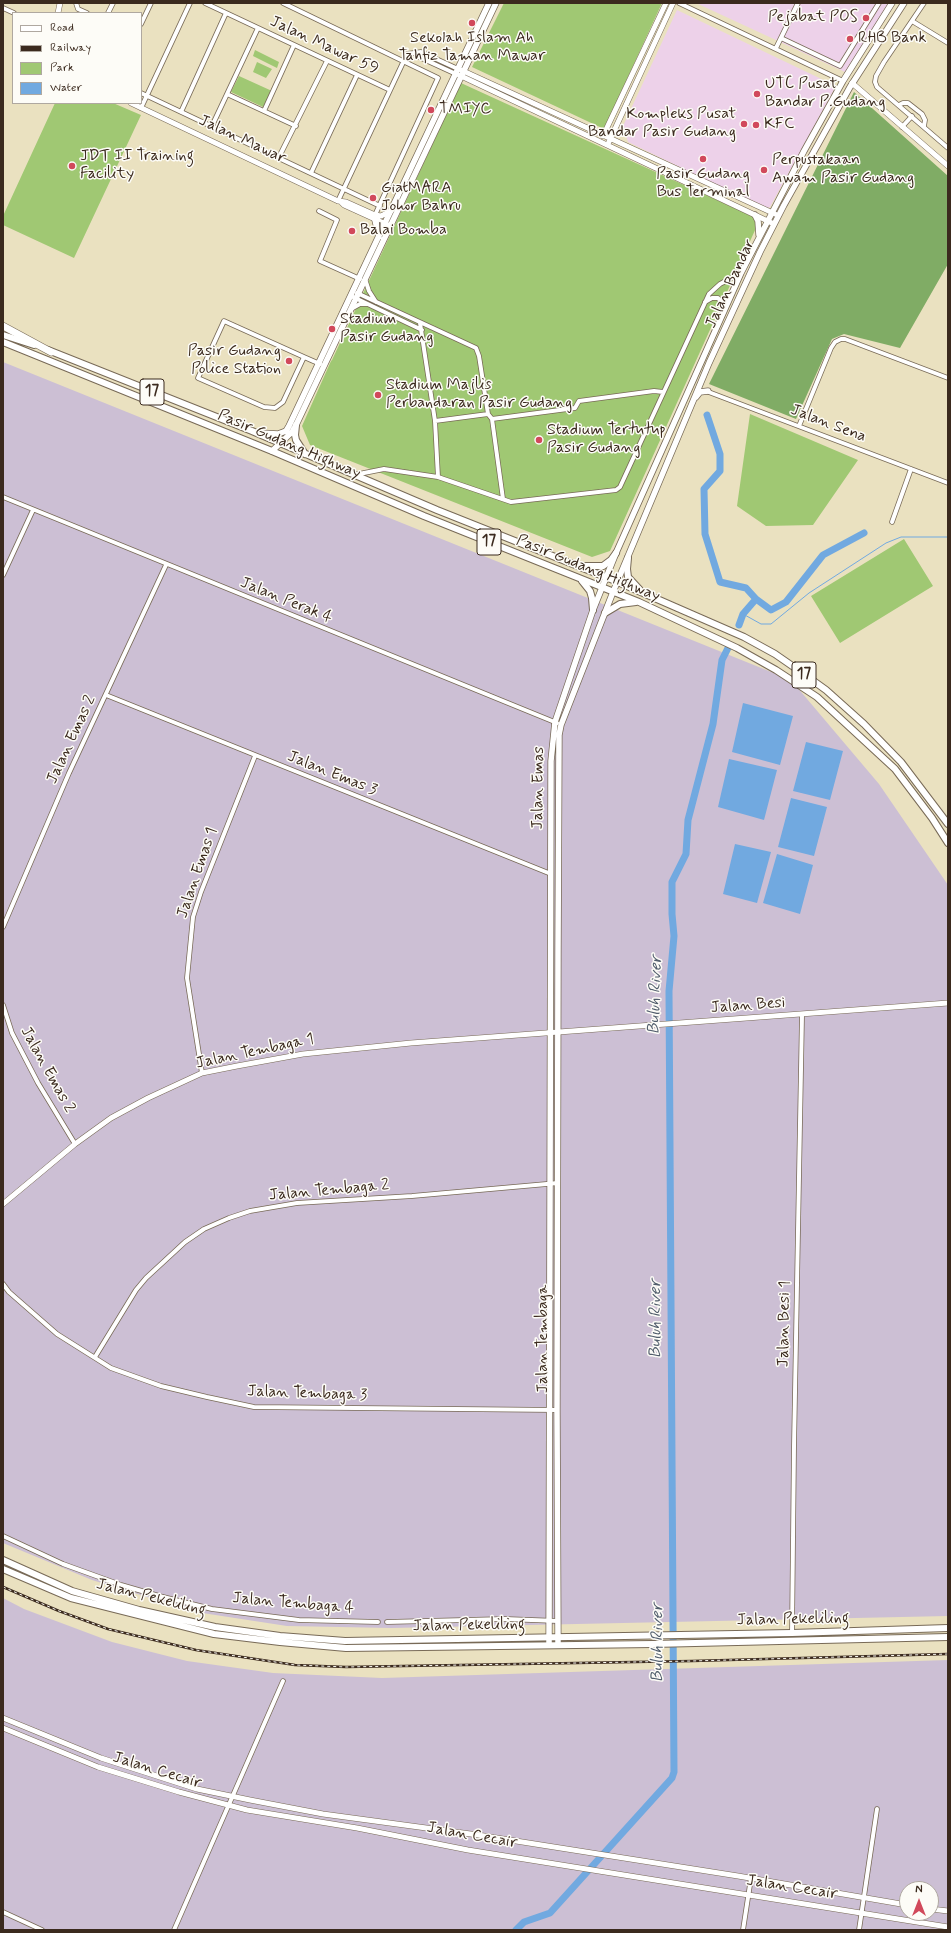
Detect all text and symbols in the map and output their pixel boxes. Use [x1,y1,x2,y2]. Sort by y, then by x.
place label: Pejabat POS [768,8,858,28]
legend [12,12,142,104]
street label: Jalan Mawar 59 [267,12,381,80]
marker: Pejabat POS [861,13,871,23]
marker: Sekolah Islam Ah Tahfiz Taman Mawar [467,18,477,28]
text: Road [50,20,74,36]
place label: Sekolah Islam Ah Tahfiz Taman Mawar [399,29,545,67]
place label: RHB Bank [858,29,926,49]
marker: RHB Bank [845,34,855,44]
text: Railway [50,40,91,56]
text: Park [50,60,74,76]
place label: UTC Pusat Bandar P.Gudang [765,75,886,113]
text: Water [50,80,82,96]
marker: UTC Pusat Bandar P.Gudang [752,89,762,99]
place label: TMIYC [439,100,492,120]
marker: TMIYC [426,105,436,115]
place label: Kompleks Pusat Bandar Pasir Gudang [588,105,736,143]
street label: Jalan Mawar [195,111,289,169]
place label: KFC [764,115,794,135]
marker: Kompleks Pusat Bandar Pasir Gudang [739,119,749,129]
marker: KFC [751,120,761,130]
place label: JDT II Training Facility [80,147,194,185]
place label: Perpustakaan Awam Pasir Gudang [772,151,914,189]
marker: Pasir Gudang Bus Terminal [698,154,708,164]
marker: JDT II Training Facility [67,161,77,171]
place label: Pasir Gudang Bus Terminal [656,165,750,203]
marker: Perpustakaan Awam Pasir Gudang [759,165,769,175]
place label: GiatMARA Johor Bahru [381,179,461,217]
marker: GiatMARA Johor Bahru [368,193,378,203]
place label: Balai Bomba [360,221,447,241]
marker: Balai Bomba [347,226,357,236]
street label: Jalan Bandar [702,236,760,332]
place label: Stadium Pasir Gudang [340,310,433,348]
marker: Stadium Pasir Gudang [327,324,337,334]
place label: Pasir Gudang Police Station [188,342,281,380]
marker: Pasir Gudang Police Station [284,356,294,366]
place label: Stadium Majlis Perbandaran Pasir Gudang [386,376,572,414]
road number: 17 [140,379,164,405]
marker: Stadium Majlis Perbandaran Pasir Gudang [373,390,383,400]
street label: Jalan Sena [788,401,868,447]
street label: Pasir Gudang Highway [215,406,363,484]
place label: Stadium Tertutup Pasir Gudang [547,421,666,459]
marker: Stadium Tertutup Pasir Gudang [534,435,544,445]
road number: 17 [477,529,501,555]
street label: Pasir Gudang Highway [513,531,663,607]
street label: Jalan Perak 4 [237,574,335,628]
road number: 17 [792,662,816,688]
street label: Jalan Emas 2 [43,693,101,787]
street label: Jalan Emas [529,746,549,830]
street label: Jalan Emas 3 [285,747,379,801]
street label: Jalan Emas 1 [174,825,222,921]
water label: Buluh River [644,955,668,1035]
street label: Jalan Besi [710,994,786,1018]
street label: Jalan Emas 2 [16,1024,78,1116]
street label: Jalan Tembaga 1 [194,1030,316,1074]
street label: Jalan Tembaga 2 [268,1176,390,1206]
water label: Buluh River [646,1280,666,1358]
street label: Jalan Besi 1 [775,1281,795,1367]
street label: Jalan Tembaga [534,1285,554,1393]
street label: Jalan Tembaga 3 [247,1382,367,1406]
street label: Jalan Pekeliling [94,1575,208,1621]
street label: Jalan Tembaga 4 [231,1589,355,1619]
water label: Buluh River [648,1604,668,1682]
street label: Jalan Pekeliling [737,1609,849,1631]
street label: Jalan Pekeliling [413,1615,525,1637]
street label: Jalan Cecair [110,1748,204,1794]
street label: Jalan Cecair [425,1819,519,1853]
street label: Jalan Cecair [745,1871,839,1905]
north arrow [899,1881,939,1921]
text: N [915,1883,923,1897]

